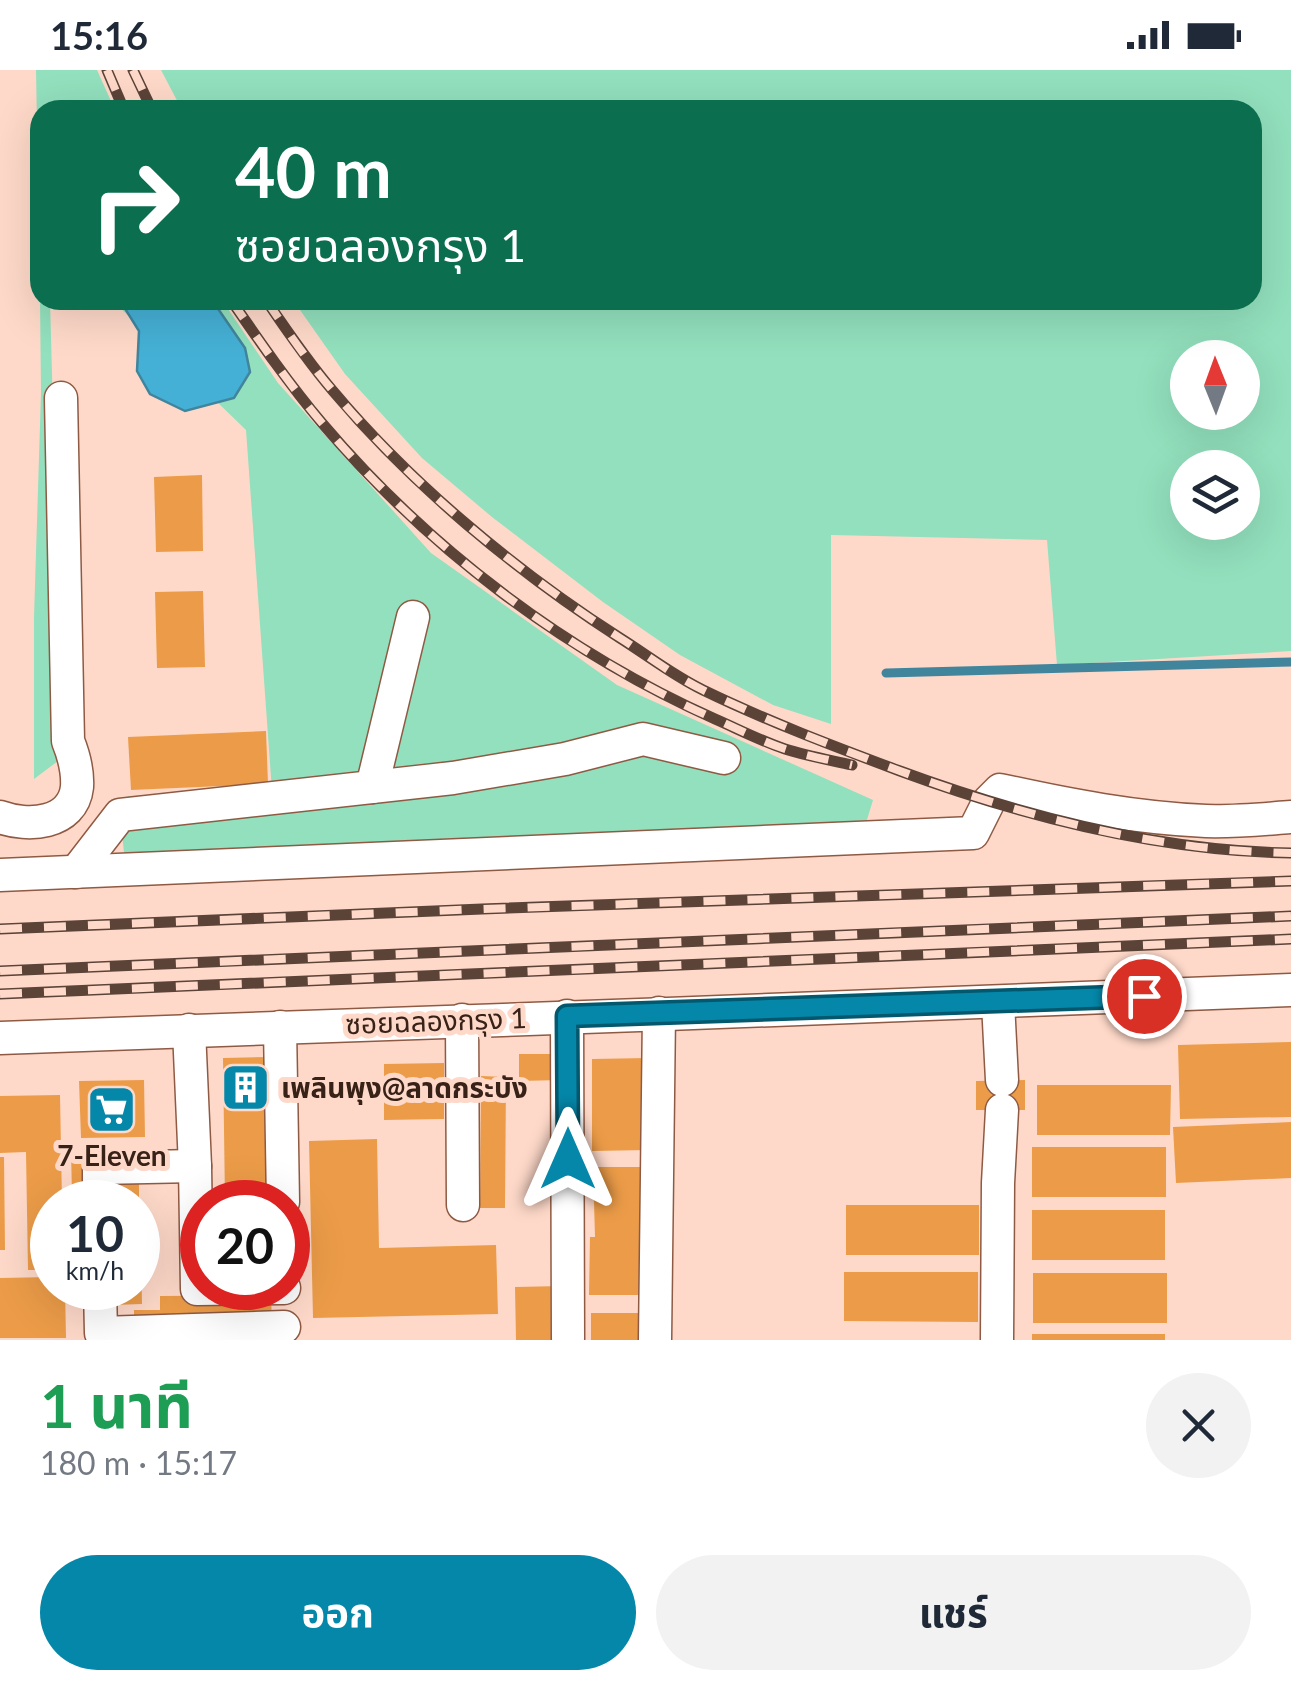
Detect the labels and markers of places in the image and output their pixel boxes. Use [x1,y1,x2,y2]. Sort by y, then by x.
pin [1102,954,1187,1039]
building icon: เพลินพุง@ลาดกระบัง [220,1062,272,1114]
place label: เพลินพุง@ลาดกระบัง [281,1070,528,1105]
supermarket icon: 7-Eleven [86,1083,138,1135]
place label: 7-Eleven [57,1138,167,1172]

